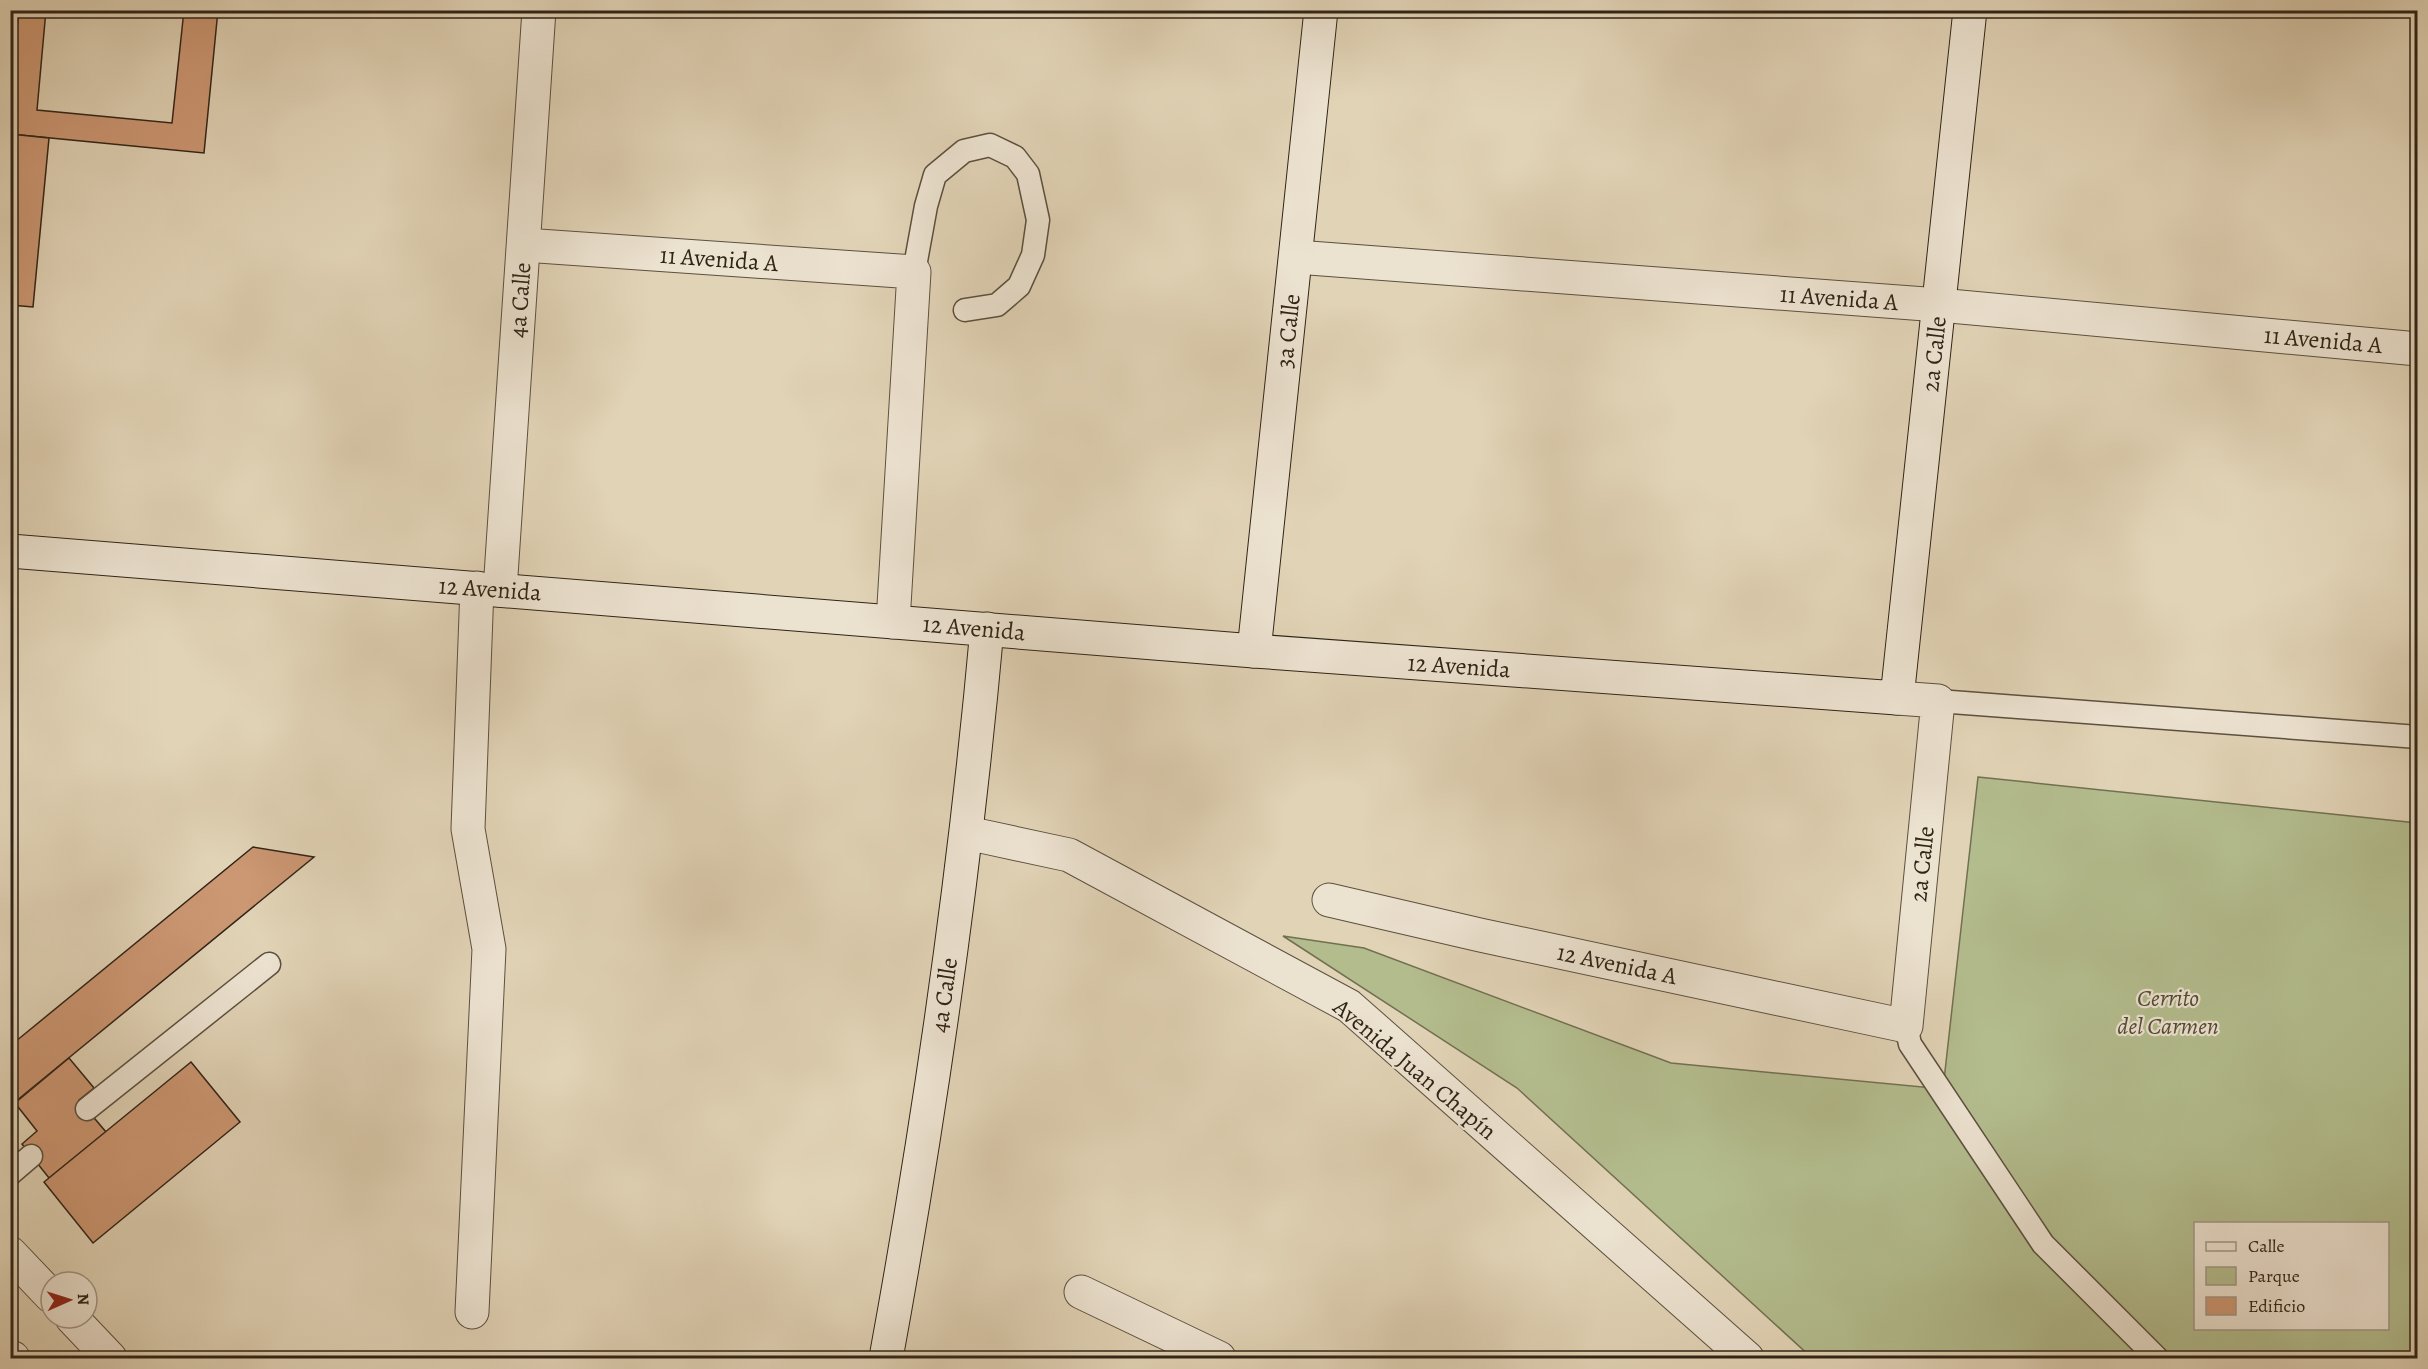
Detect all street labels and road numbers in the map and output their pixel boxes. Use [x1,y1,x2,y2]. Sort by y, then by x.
street label: 11 Avenida A [659,239,780,279]
street label: 4a Calle [501,261,539,339]
street label: 11 Avenida A [1779,278,1900,318]
street label: 3a Calle [1268,292,1308,370]
street label: 2a Calle [1914,315,1954,393]
street label: 11 Avenida A [2263,319,2384,361]
street label: 12 Avenida [438,569,543,609]
street label: 12 Avenida [921,608,1027,648]
street label: 12 Avenida [1407,646,1512,686]
street label: 2a Calle [1902,825,1942,903]
street label: 12 Avenida A [1554,936,1681,993]
street label: 4a Calle [923,955,965,1035]
street label: Avenida Juan Chapín [1326,990,1503,1147]

